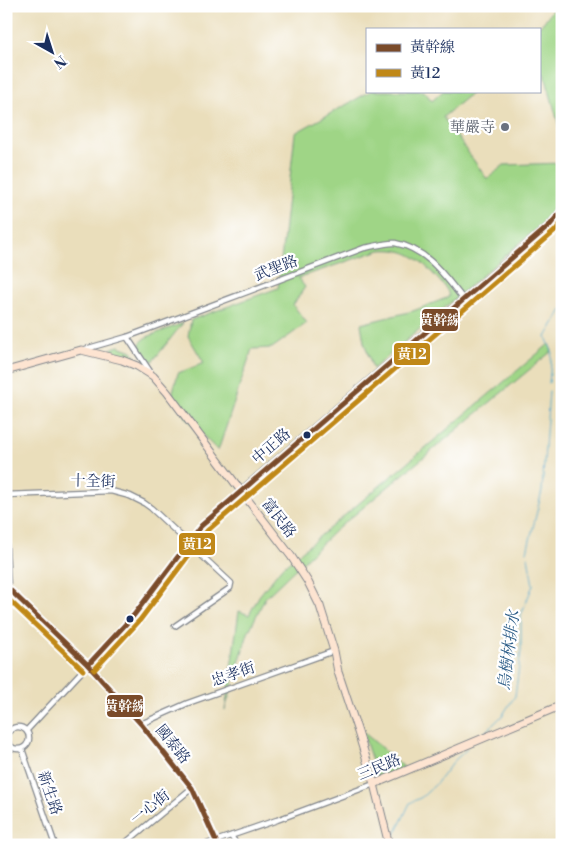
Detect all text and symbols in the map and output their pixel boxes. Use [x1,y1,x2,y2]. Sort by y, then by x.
north arrow [28,28,78,78]
legend [366,28,540,92]
text: 黃幹線 [410,38,455,57]
text: N [50,51,70,72]
text: 黃12 [410,64,440,83]
place label: 華嚴寺 [450,118,495,137]
marker: 華嚴寺 [499,121,511,133]
street label: 武聖路 [252,252,301,285]
line badge: 黃幹線 [421,308,459,332]
text: 黃幹線 [419,312,461,330]
line badge: 黃12 [393,342,431,366]
text: 黃12 [397,346,427,364]
street label: 中正路 [248,424,295,468]
unlabelled marker [302,430,312,440]
street label: 十全街 [70,472,116,491]
street label: 富民路 [257,495,300,542]
line badge: 黃12 [178,532,216,556]
text: 黃12 [182,536,212,554]
water label: 烏樹林排水 [494,607,524,691]
unlabelled marker [125,614,135,624]
street label: 忠孝街 [209,658,258,691]
line badge: 黃幹線 [106,694,144,718]
text: 黃幹線 [104,698,146,716]
street label: 國泰路 [151,721,194,768]
street label: 三民路 [355,750,404,785]
street label: 新生路 [33,769,66,818]
street label: 一心街 [127,786,174,829]

